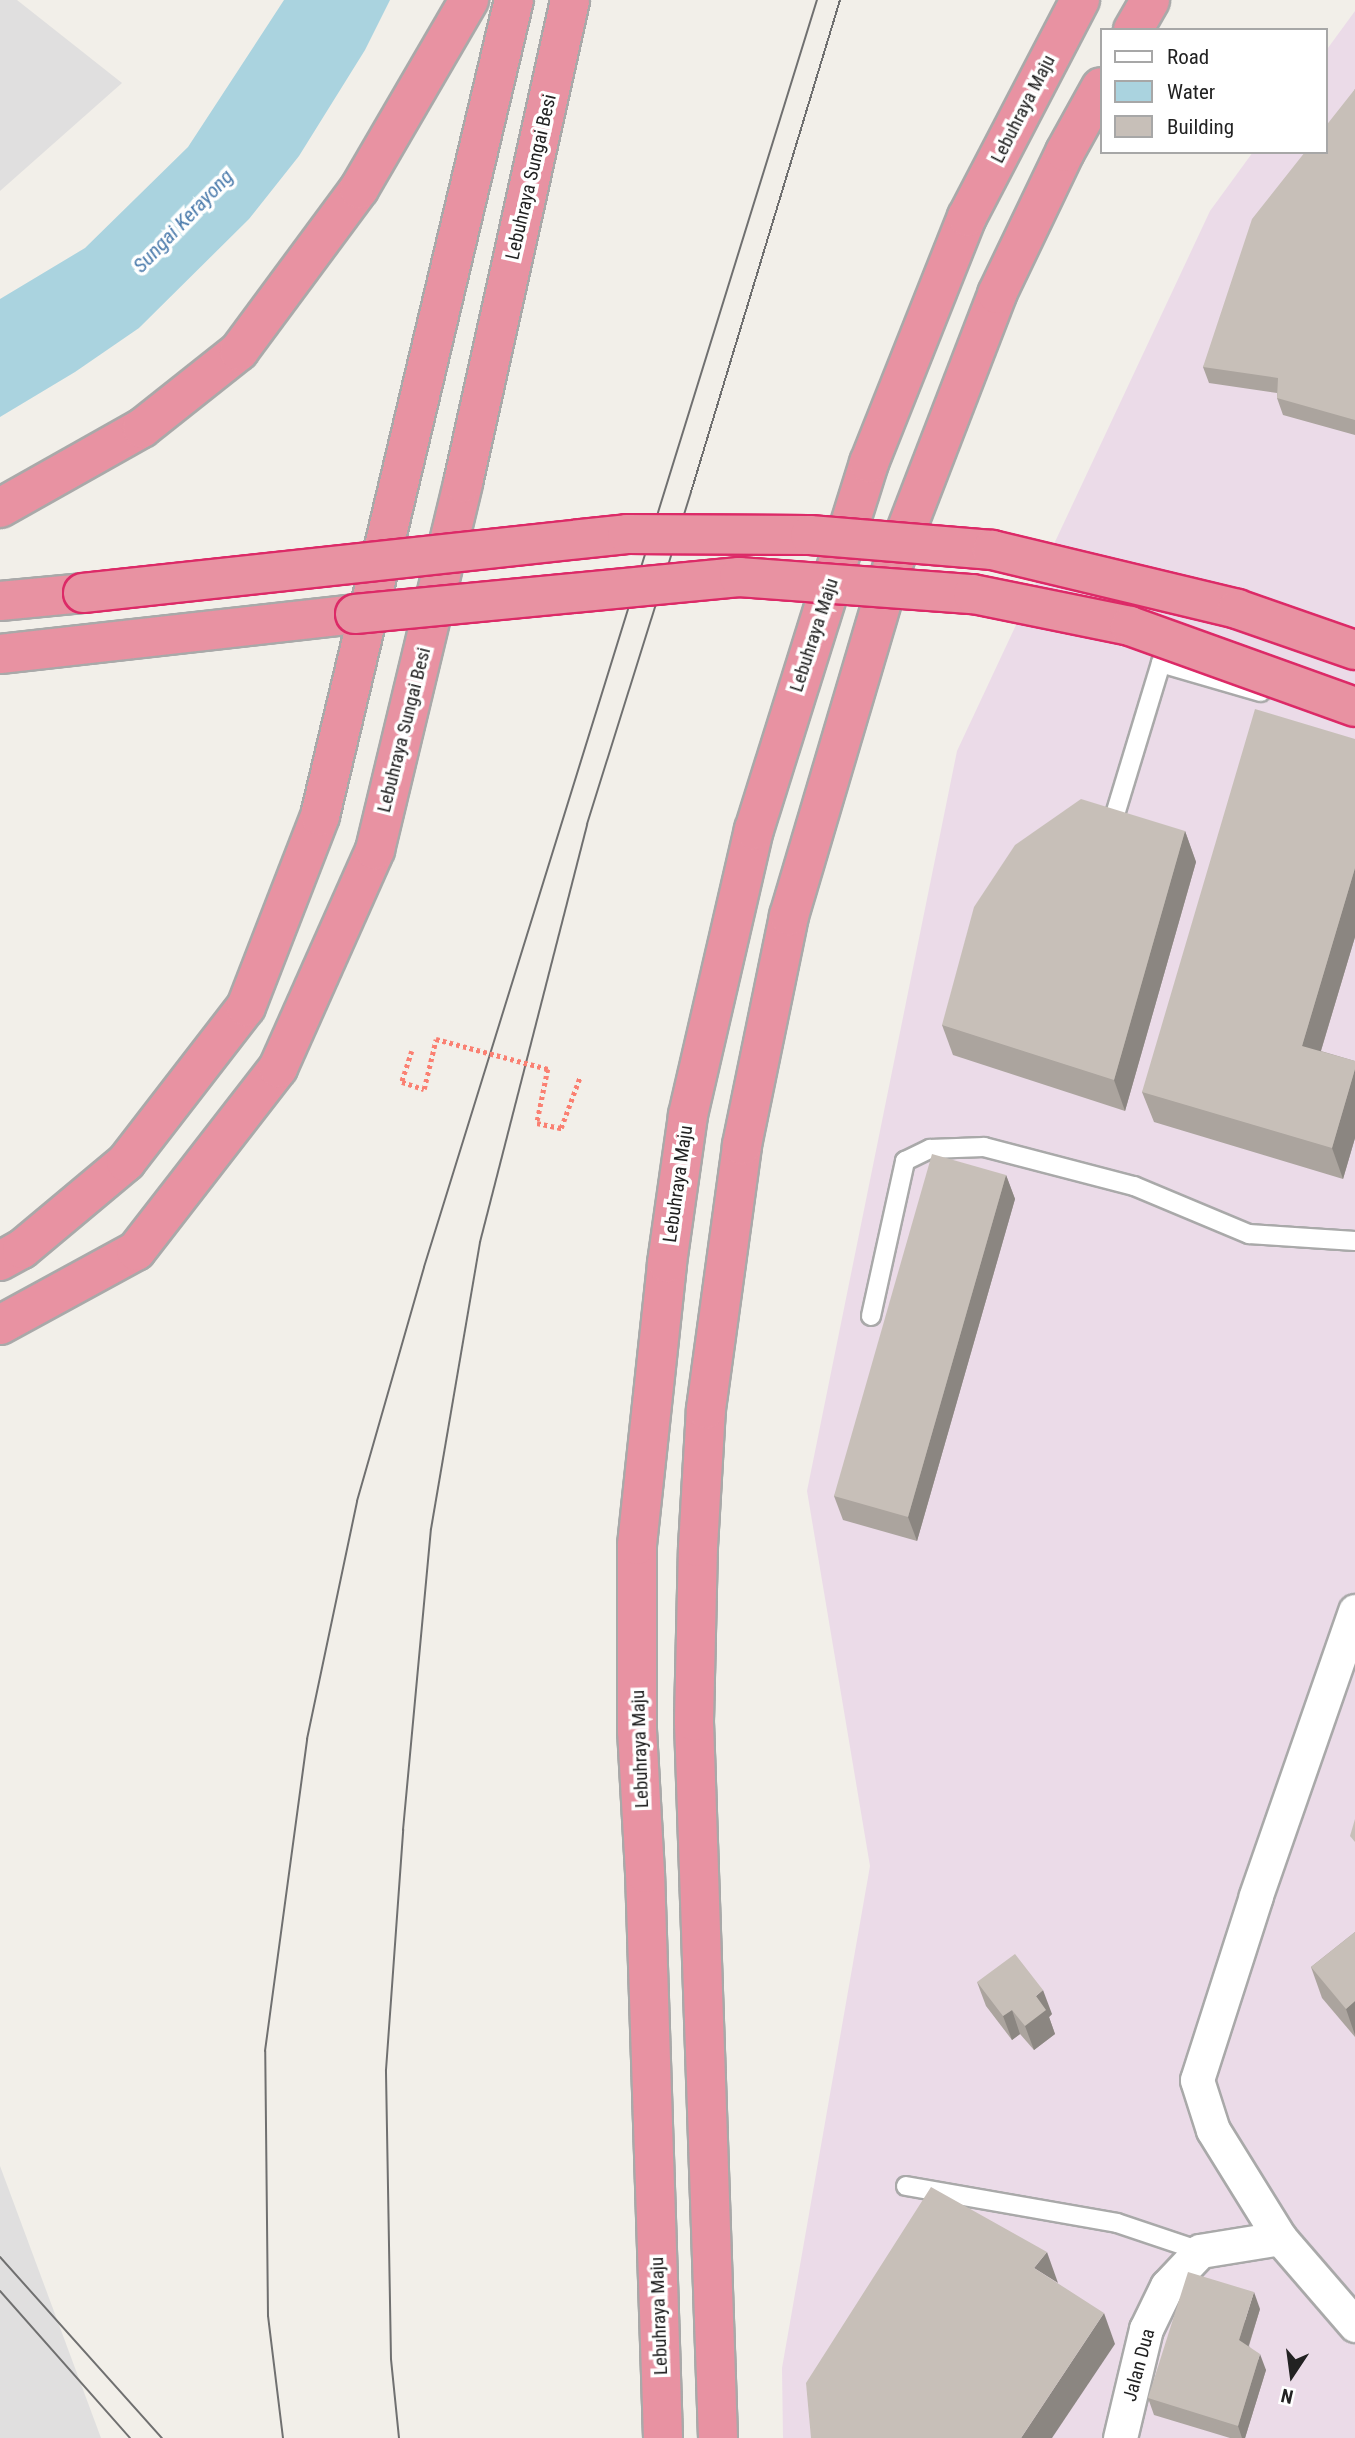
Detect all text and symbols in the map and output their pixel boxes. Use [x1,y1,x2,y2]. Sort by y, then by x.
legend [1100,28,1327,154]
text: Road [1167,45,1209,69]
street label: Lebuhraya Maju [986,51,1060,167]
text: Water [1167,80,1215,104]
street label: Lebuhraya Sungai Besi [501,92,561,262]
text: Building [1167,115,1234,139]
water label: Sungai Kerayong [127,164,239,278]
street label: Lebuhraya Maju [785,575,843,695]
street label: Lebuhraya Sungai Besi [372,645,436,815]
street label: Lebuhraya Maju [658,1124,698,1244]
street label: Lebuhraya Maju [627,1690,653,1808]
street label: Lebuhraya Maju [646,2257,672,2375]
street label: Jalan Dua [1118,2326,1160,2404]
north arrow [1257,2340,1327,2410]
text: N [1279,2383,1295,2408]

